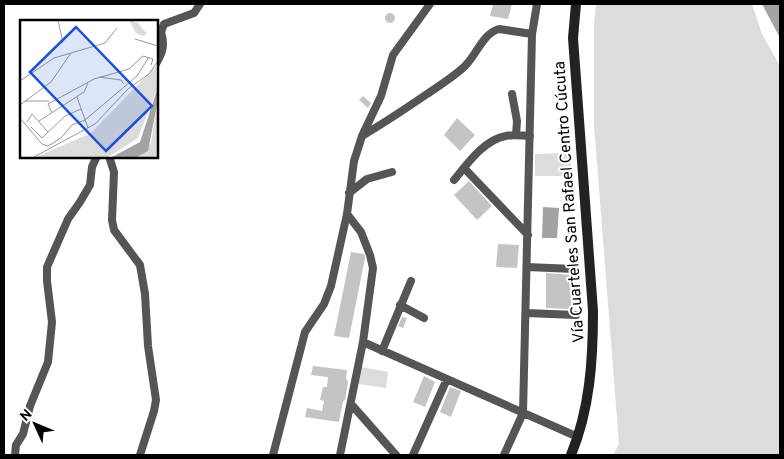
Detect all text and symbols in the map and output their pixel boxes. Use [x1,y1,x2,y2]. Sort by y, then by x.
inset map [20,20,158,158]
street label: Vía Cuarteles San Rafael Centro Cúcuta [550,60,590,343]
north arrow [10,399,60,449]
text: N [17,406,36,426]

